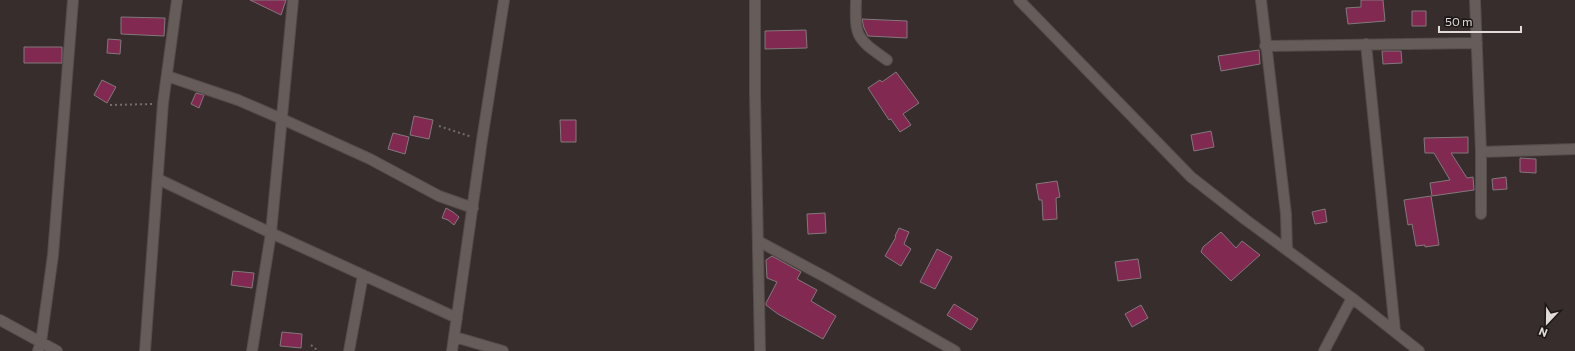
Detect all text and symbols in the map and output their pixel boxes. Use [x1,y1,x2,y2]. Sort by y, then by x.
scale bar [1439,8,1521,34]
text: 50 m [1445,14,1473,28]
north arrow [1527,303,1567,343]
text: N [1537,325,1549,340]

